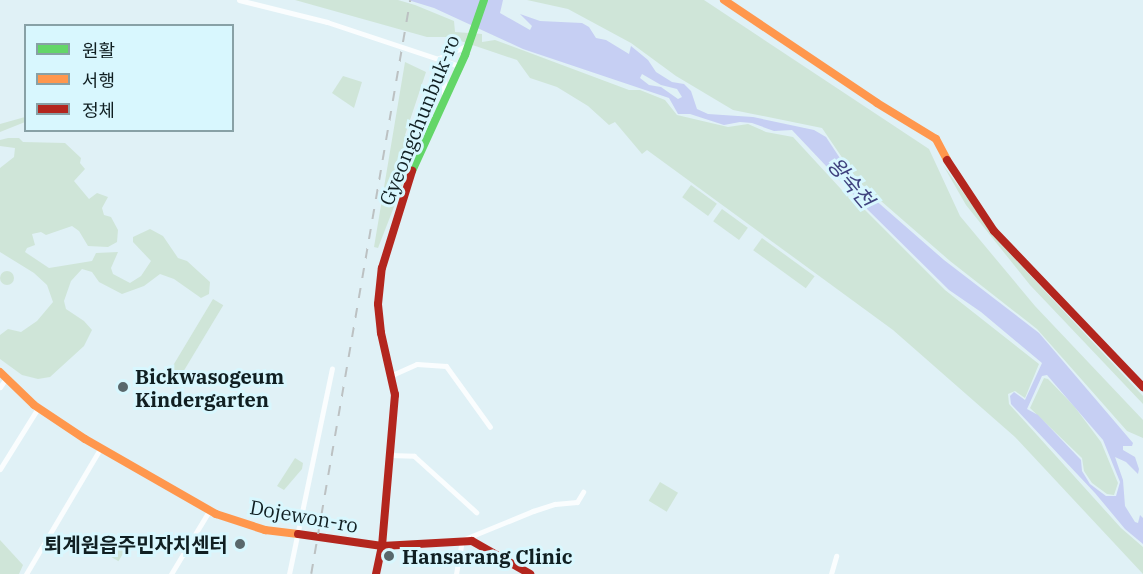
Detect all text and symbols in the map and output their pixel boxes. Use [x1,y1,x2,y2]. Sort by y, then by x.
legend [24,24,234,132]
street label: Gyeongchunbuk-ro [374,31,464,209]
text: 원활 [82,39,115,62]
text: 서행 [82,69,115,92]
text: 정체 [82,99,115,122]
water label: 왕숙천 [823,152,879,212]
place label: Bickwasogeum Kindergarten [135,364,284,411]
marker: Bickwasogeum Kindergarten [116,380,130,394]
street label: Dojewon-ro [248,495,360,537]
place label: 퇴계원읍주민자치센터 [44,532,228,556]
marker: 퇴계원읍주민자치센터 [233,537,247,551]
place label: Hansarang Clinic [402,544,572,568]
marker: Hansarang Clinic [380,547,398,565]

